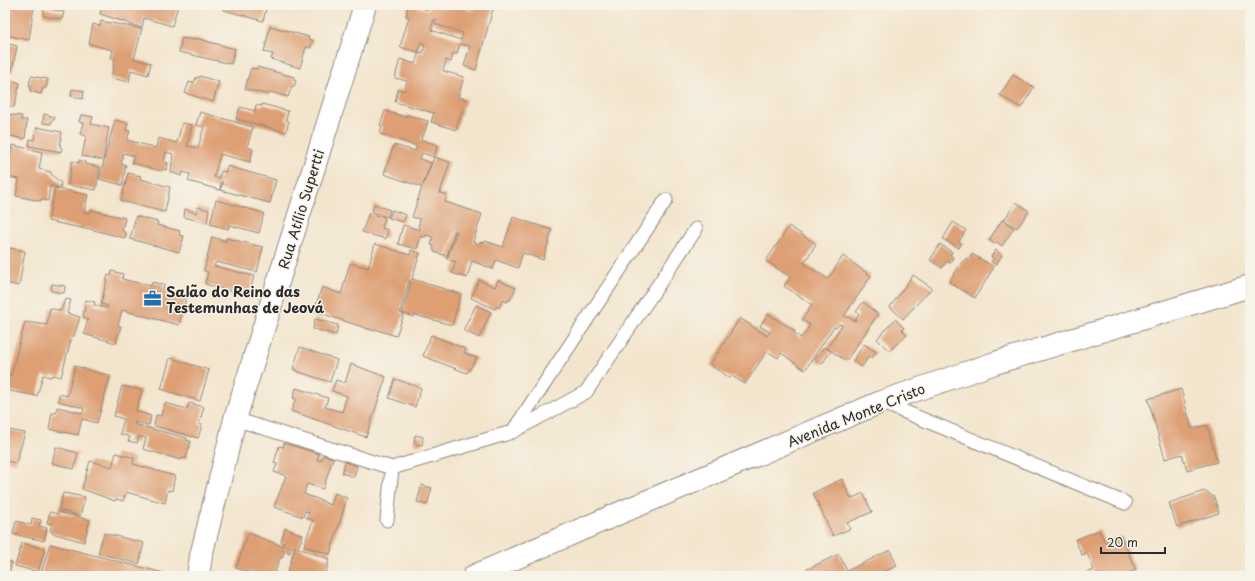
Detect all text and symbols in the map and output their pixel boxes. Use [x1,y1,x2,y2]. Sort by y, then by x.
street label: Rua Atílio Supertti [273,146,329,271]
place label: Salão do Reino das Testemunhas de Jeová [166,281,325,318]
office icon: Salão do Reino das Testemunhas de Jeová [143,289,163,309]
street label: Avenida Monte Cristo [784,378,928,452]
scale bar [1101,529,1165,555]
text: 20 m [1107,533,1138,551]

